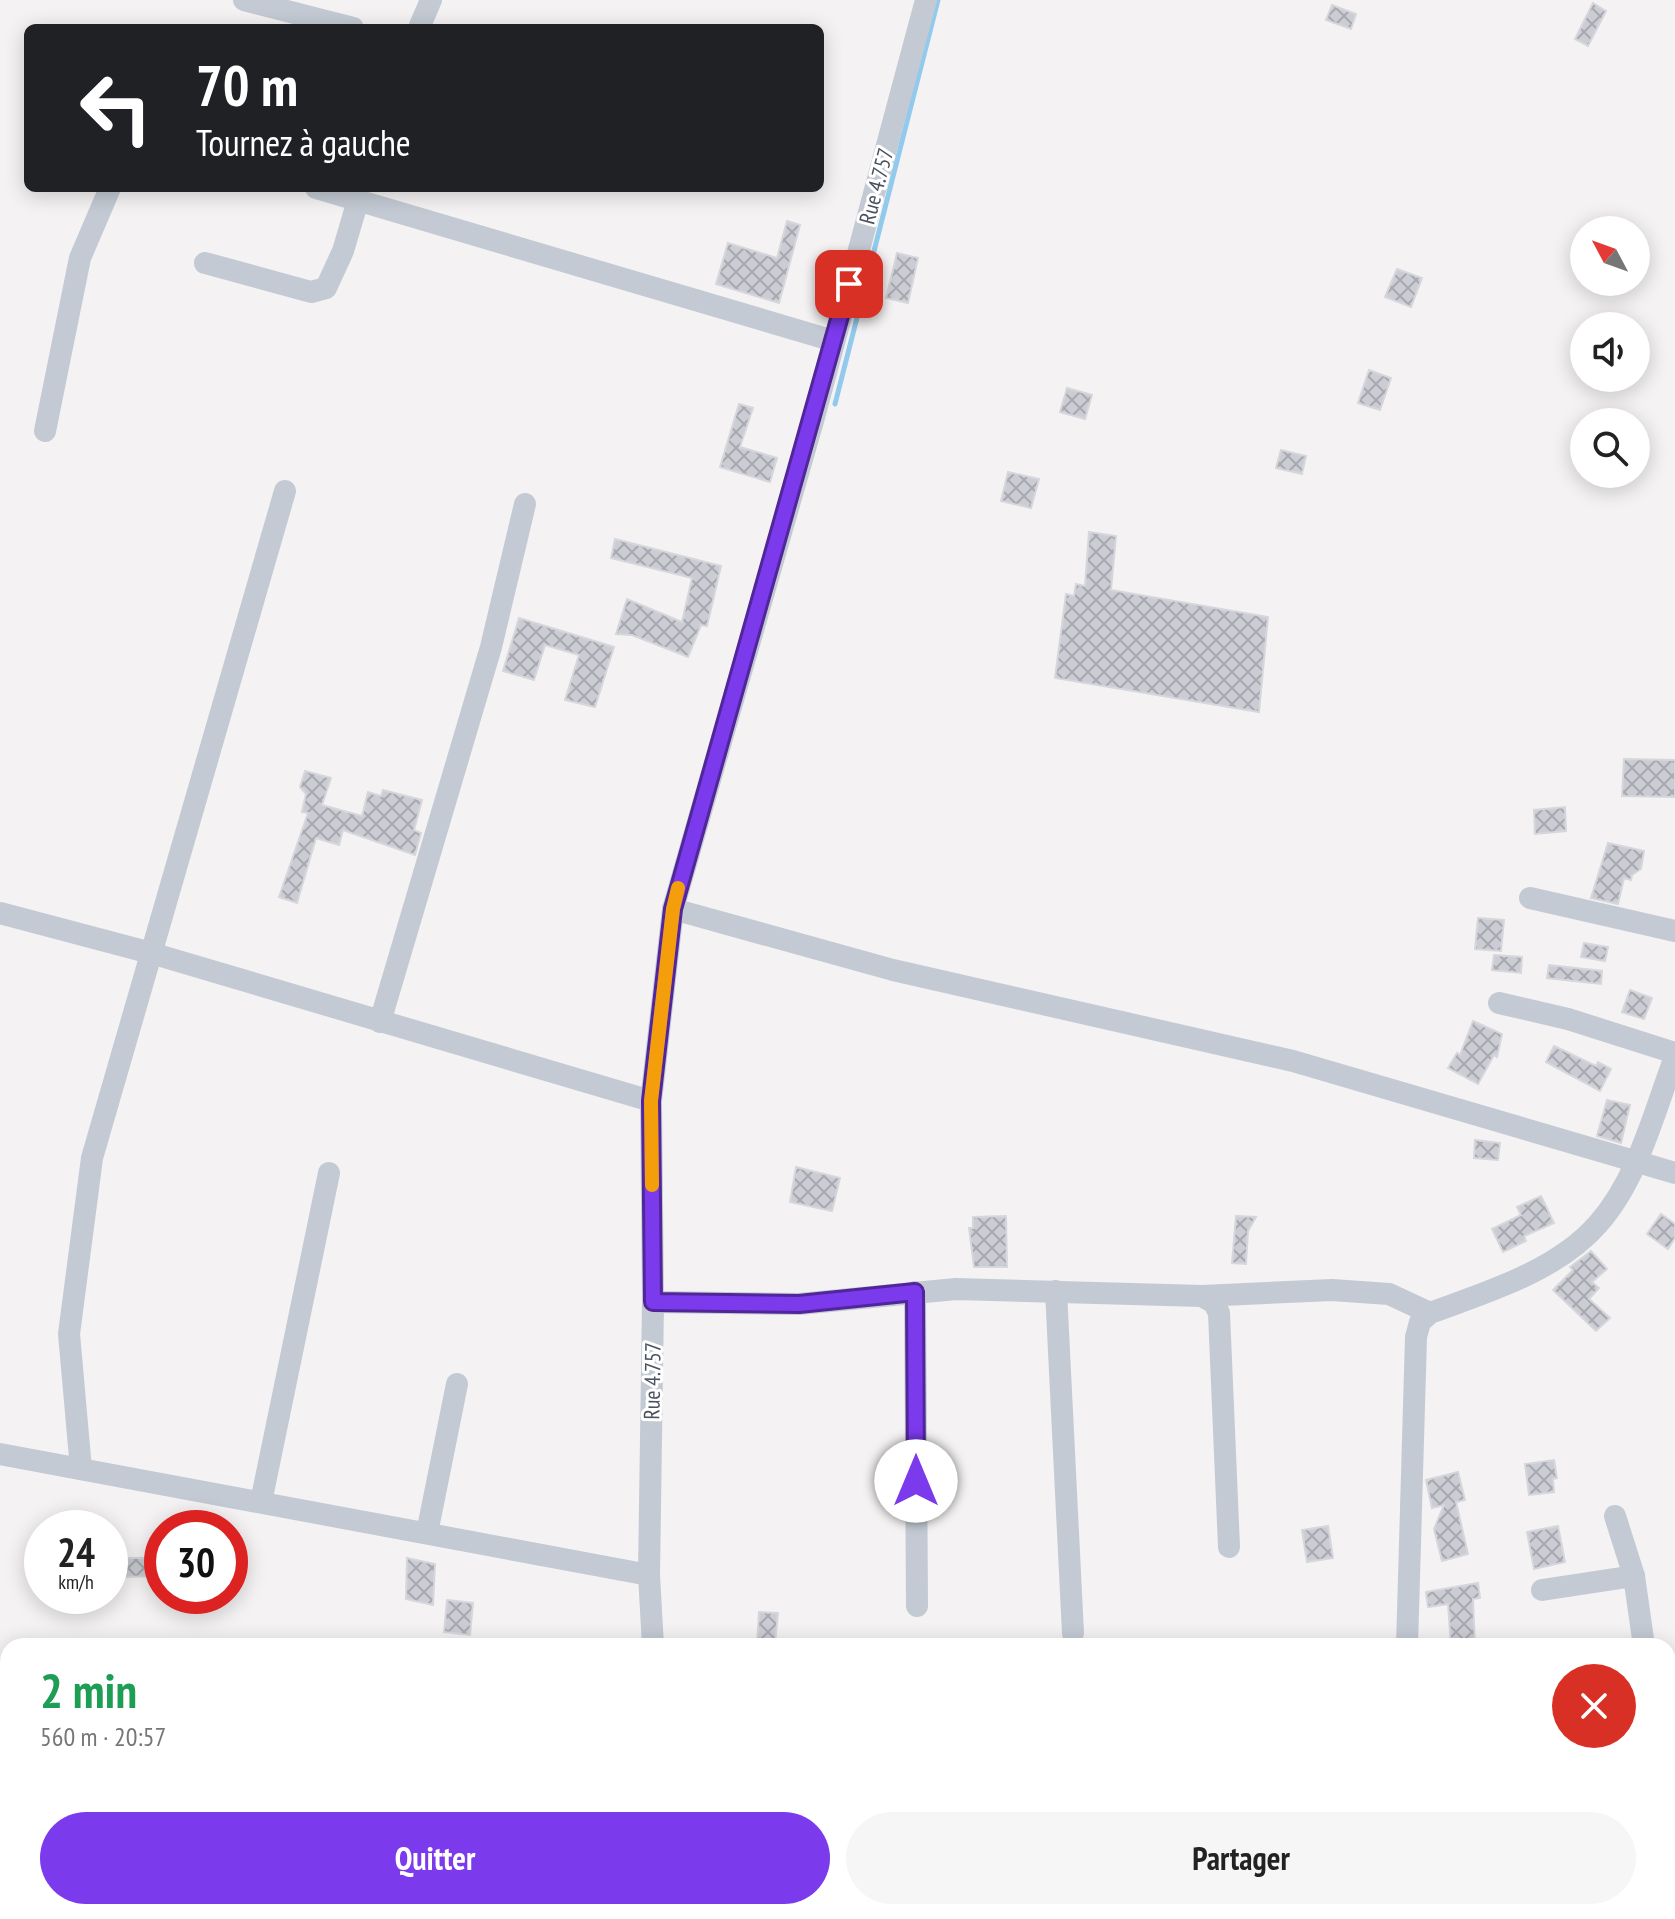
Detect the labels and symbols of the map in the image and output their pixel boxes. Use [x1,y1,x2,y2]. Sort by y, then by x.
street label: Rue 4.757 [852,145,900,227]
north arrow [1570,216,1650,296]
pin [815,250,883,318]
street label: Rue 4.757 [637,1342,667,1420]
position arrow [874,1439,958,1523]
speed limit sign: 30 [144,1510,248,1614]

